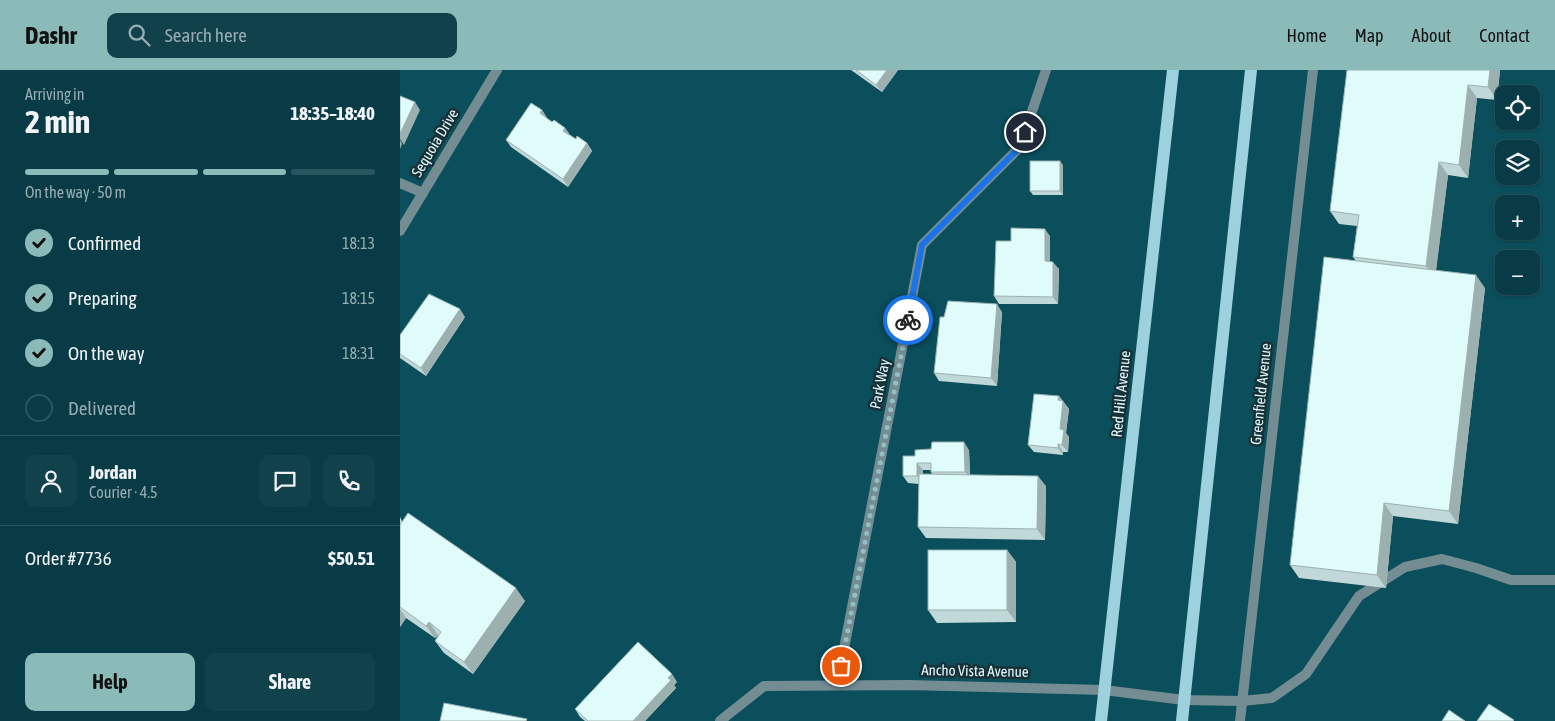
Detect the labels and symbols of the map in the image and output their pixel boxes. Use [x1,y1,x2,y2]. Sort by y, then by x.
street label: Sequoia Drive [408,106,462,180]
pin [1004,111,1046,153]
courier [883,295,933,345]
street label: Greenfield Avenue [1247,342,1274,446]
street label: Red Hill Avenue [1107,350,1134,438]
street label: Park Way [866,357,893,410]
pin [820,645,862,687]
street label: Ancho Vista Avenue [921,661,1029,680]

